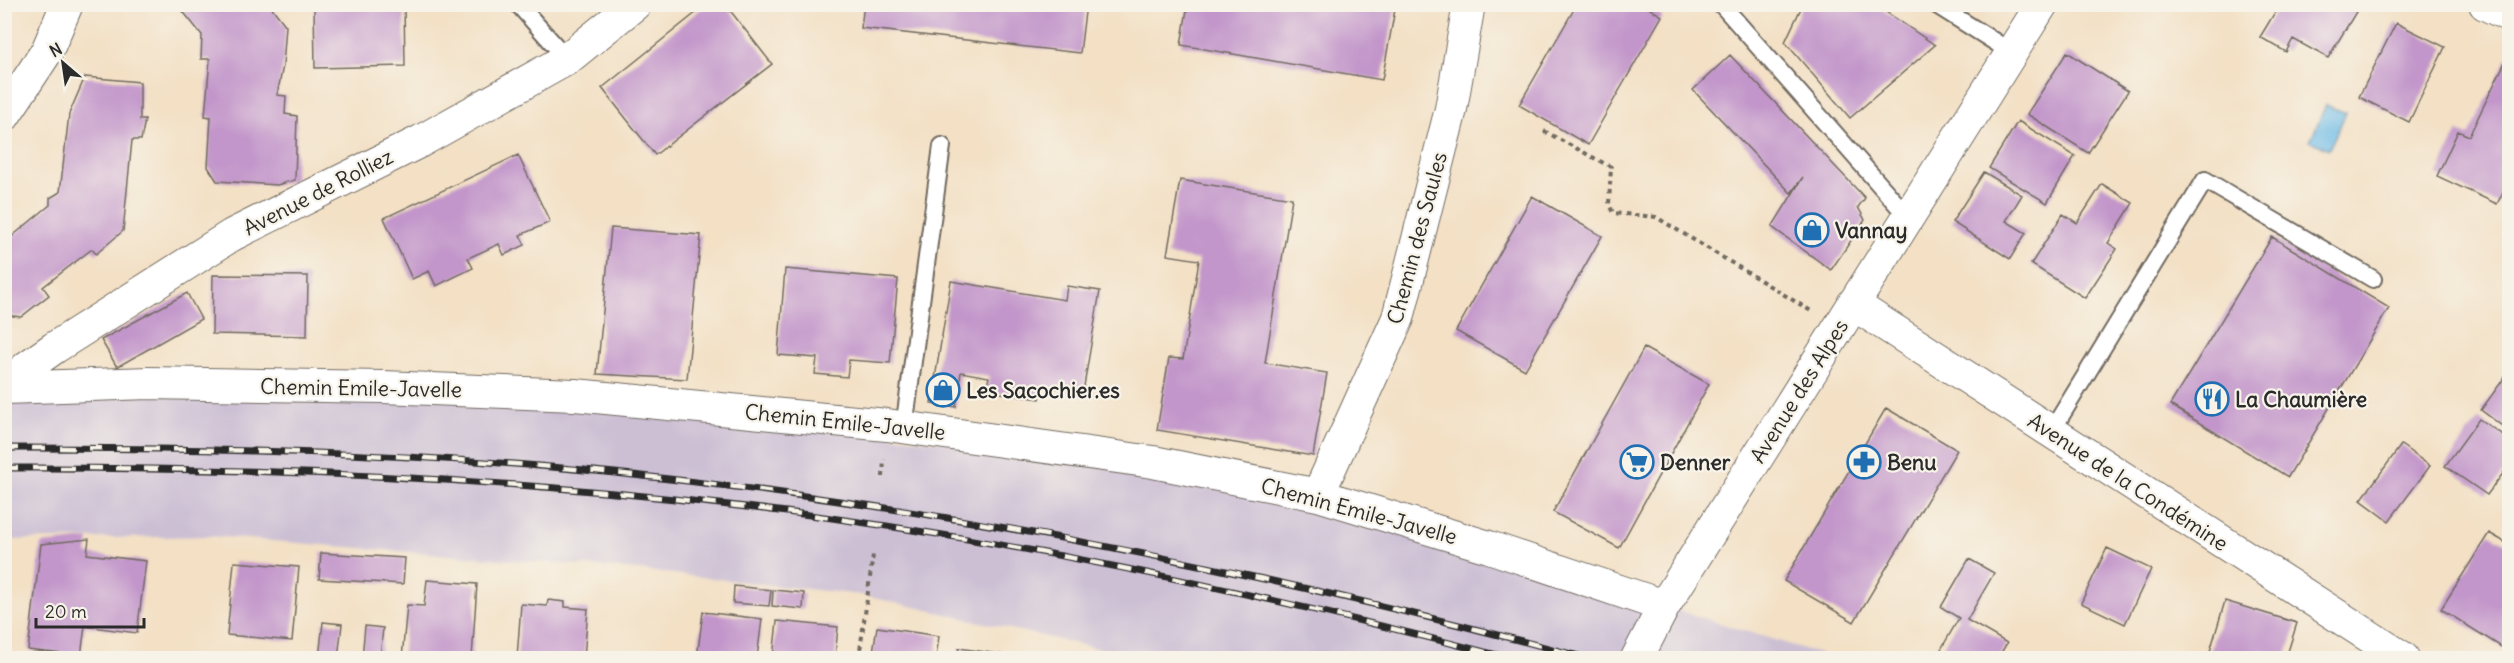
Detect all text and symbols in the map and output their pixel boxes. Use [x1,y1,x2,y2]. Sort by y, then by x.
north arrow [33,33,93,93]
text: N [46,38,65,61]
street label: Avenue de Rolliez [239,143,397,241]
street label: Chemin des Saules [1381,149,1453,327]
shop icon: Vannay [1794,212,1830,248]
place label: Vannay [1835,217,1907,244]
street label: Avenue des Alpes [1744,314,1854,468]
shop icon: Les Sacochier.es [925,372,961,408]
street label: Chemin Emile-Javelle [260,373,462,403]
place label: Les Sacochier.es [966,377,1120,404]
restaurant icon: La Chaumière [2194,381,2230,417]
place label: La Chaumière [2235,386,2367,413]
street label: Chemin Emile-Javelle [743,398,947,446]
street label: Avenue de la Condémine [2023,407,2233,557]
supermarket icon: Denner [1619,444,1655,480]
pharmacy icon: Benu [1846,444,1882,480]
place label: Denner [1660,449,1731,476]
place label: Benu [1887,449,1936,476]
street label: Chemin Emile-Javelle [1258,472,1460,550]
scale bar [36,591,144,629]
text: 20 m [45,600,87,623]

